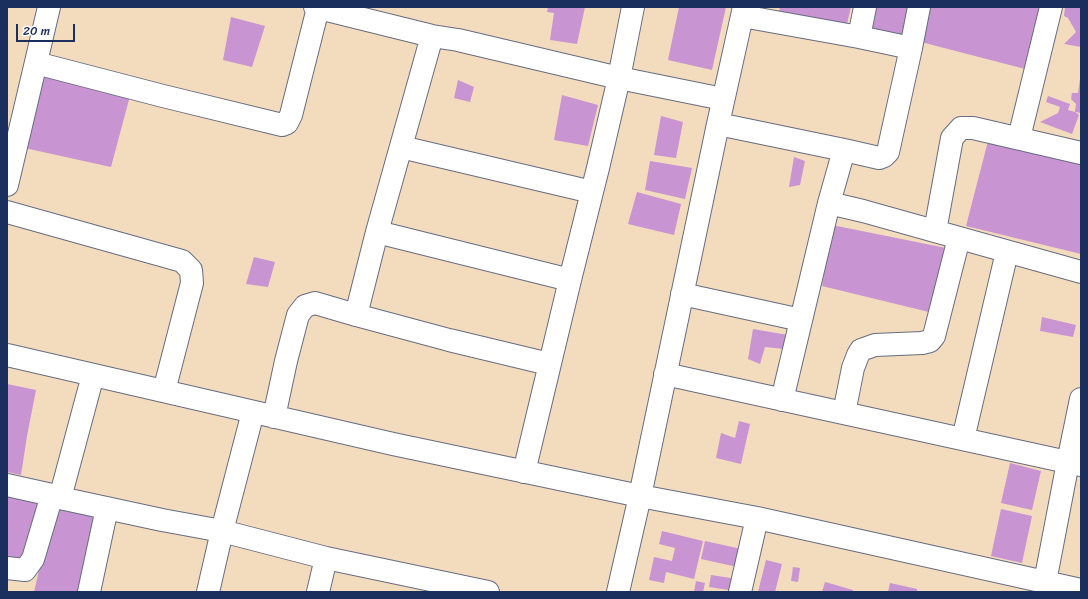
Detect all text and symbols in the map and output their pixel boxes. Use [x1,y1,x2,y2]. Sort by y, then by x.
scale bar [18,16,77,42]
text: 20 m [23,20,50,42]

